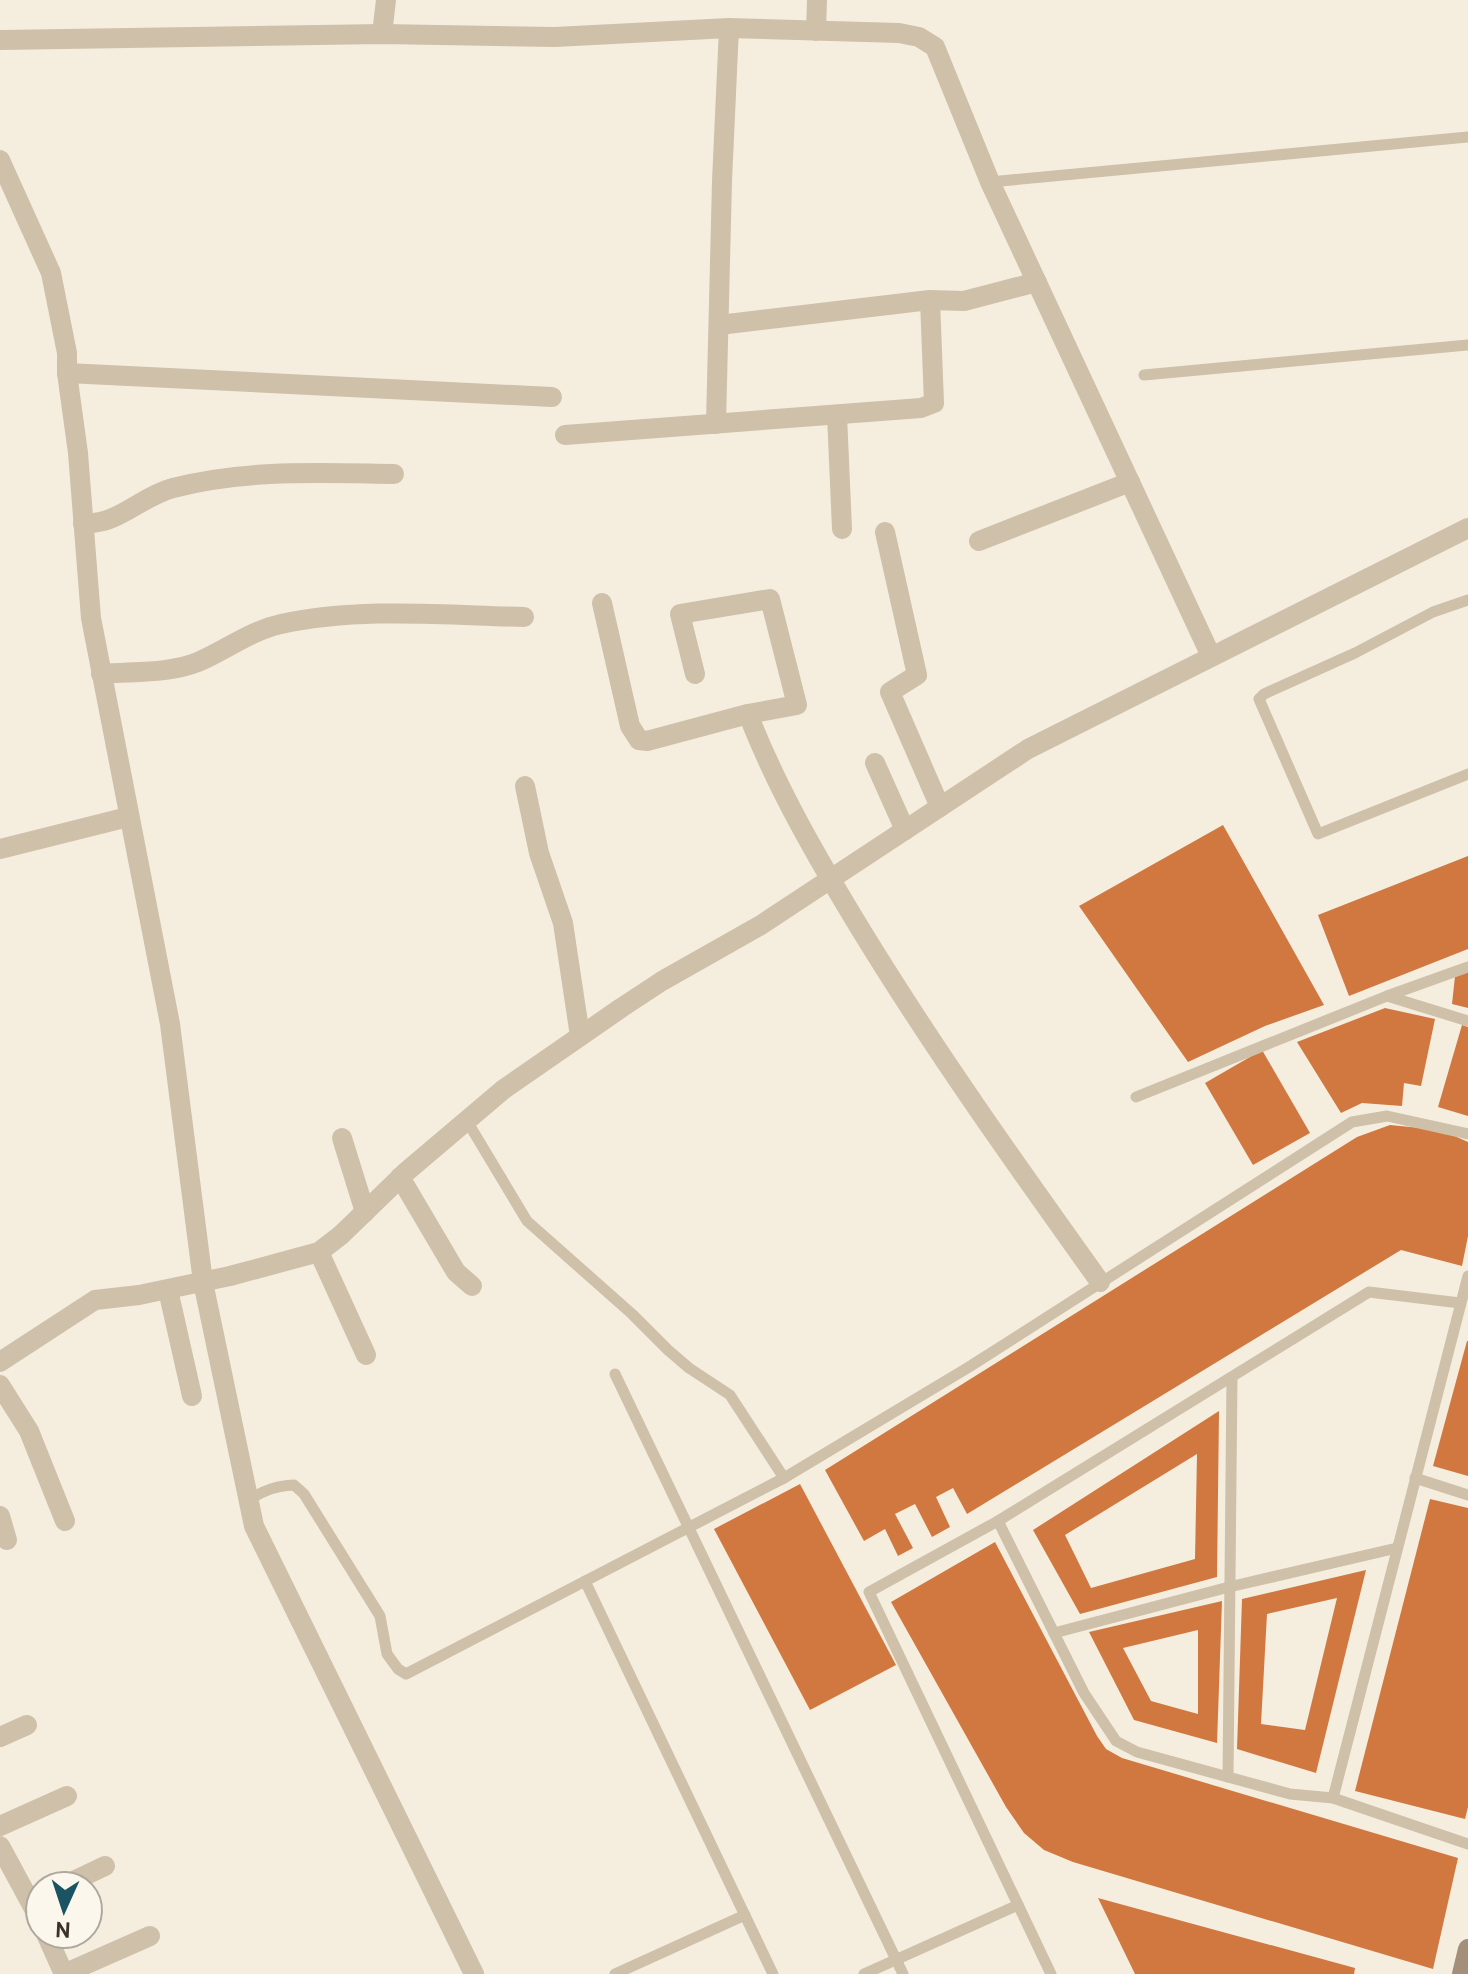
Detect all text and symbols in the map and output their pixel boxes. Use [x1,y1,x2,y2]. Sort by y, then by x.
north arrow [24,1870,104,1950]
text: N [54,1914,72,1941]

